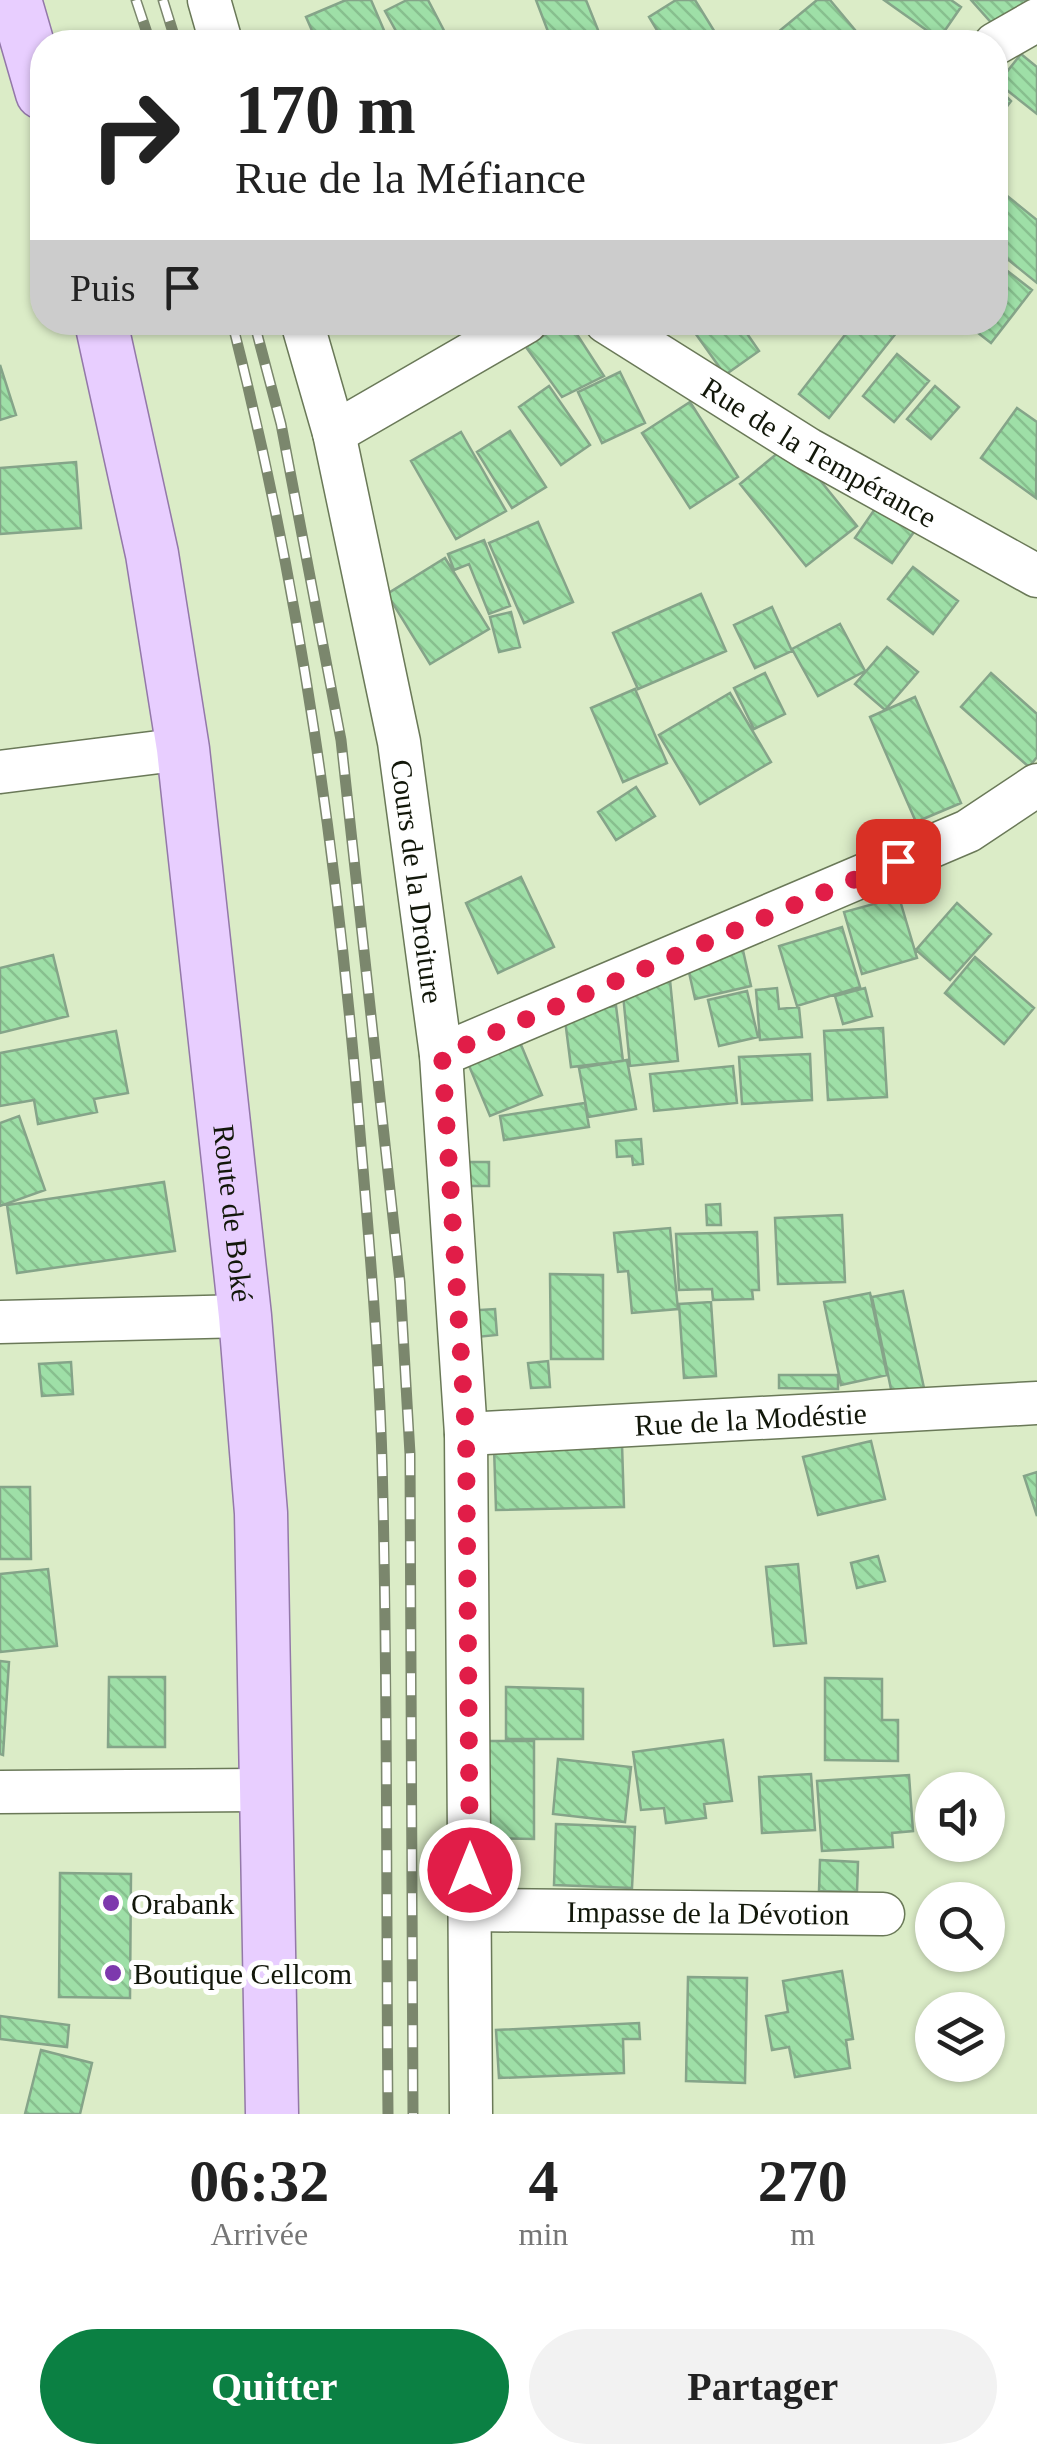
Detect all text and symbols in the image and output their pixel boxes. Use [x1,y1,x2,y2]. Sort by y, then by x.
icon: right [70,70,200,200]
text: 170 m [235,71,416,148]
text: Rue de la Méfiance [235,153,586,203]
icon: arrive [155,260,210,315]
text: Puis [70,267,135,309]
street label: Rue de la Tempérance [696,370,943,534]
street label: Cours de la Droiture [385,757,450,1006]
pin [856,819,941,904]
icon: arrive [871,834,926,889]
street label: Route de Boké [208,1123,260,1304]
street label: Rue de la Modéstie [634,1396,868,1441]
map controls [915,1772,1005,2082]
button: sound [915,1772,1005,1862]
position arrow [418,1818,522,1922]
button: search [915,1882,1005,1972]
place label: Orabank [131,1887,234,1920]
marker: Orabank [100,1892,122,1914]
street label: Impasse de la Dévotion [567,1894,849,1930]
place label: Boutique Cellcom [133,1957,352,1990]
marker: Boutique Cellcom [102,1962,124,1984]
button: layers [915,1992,1005,2082]
text: 06:32 [189,2148,329,2214]
text: 4 [528,2148,558,2214]
text: 270 [758,2148,848,2214]
text: Arrivée [210,2216,308,2252]
text: min [519,2216,568,2252]
text: m [790,2216,815,2252]
button: Quitter [40,2329,509,2444]
button: Partager [529,2329,997,2444]

